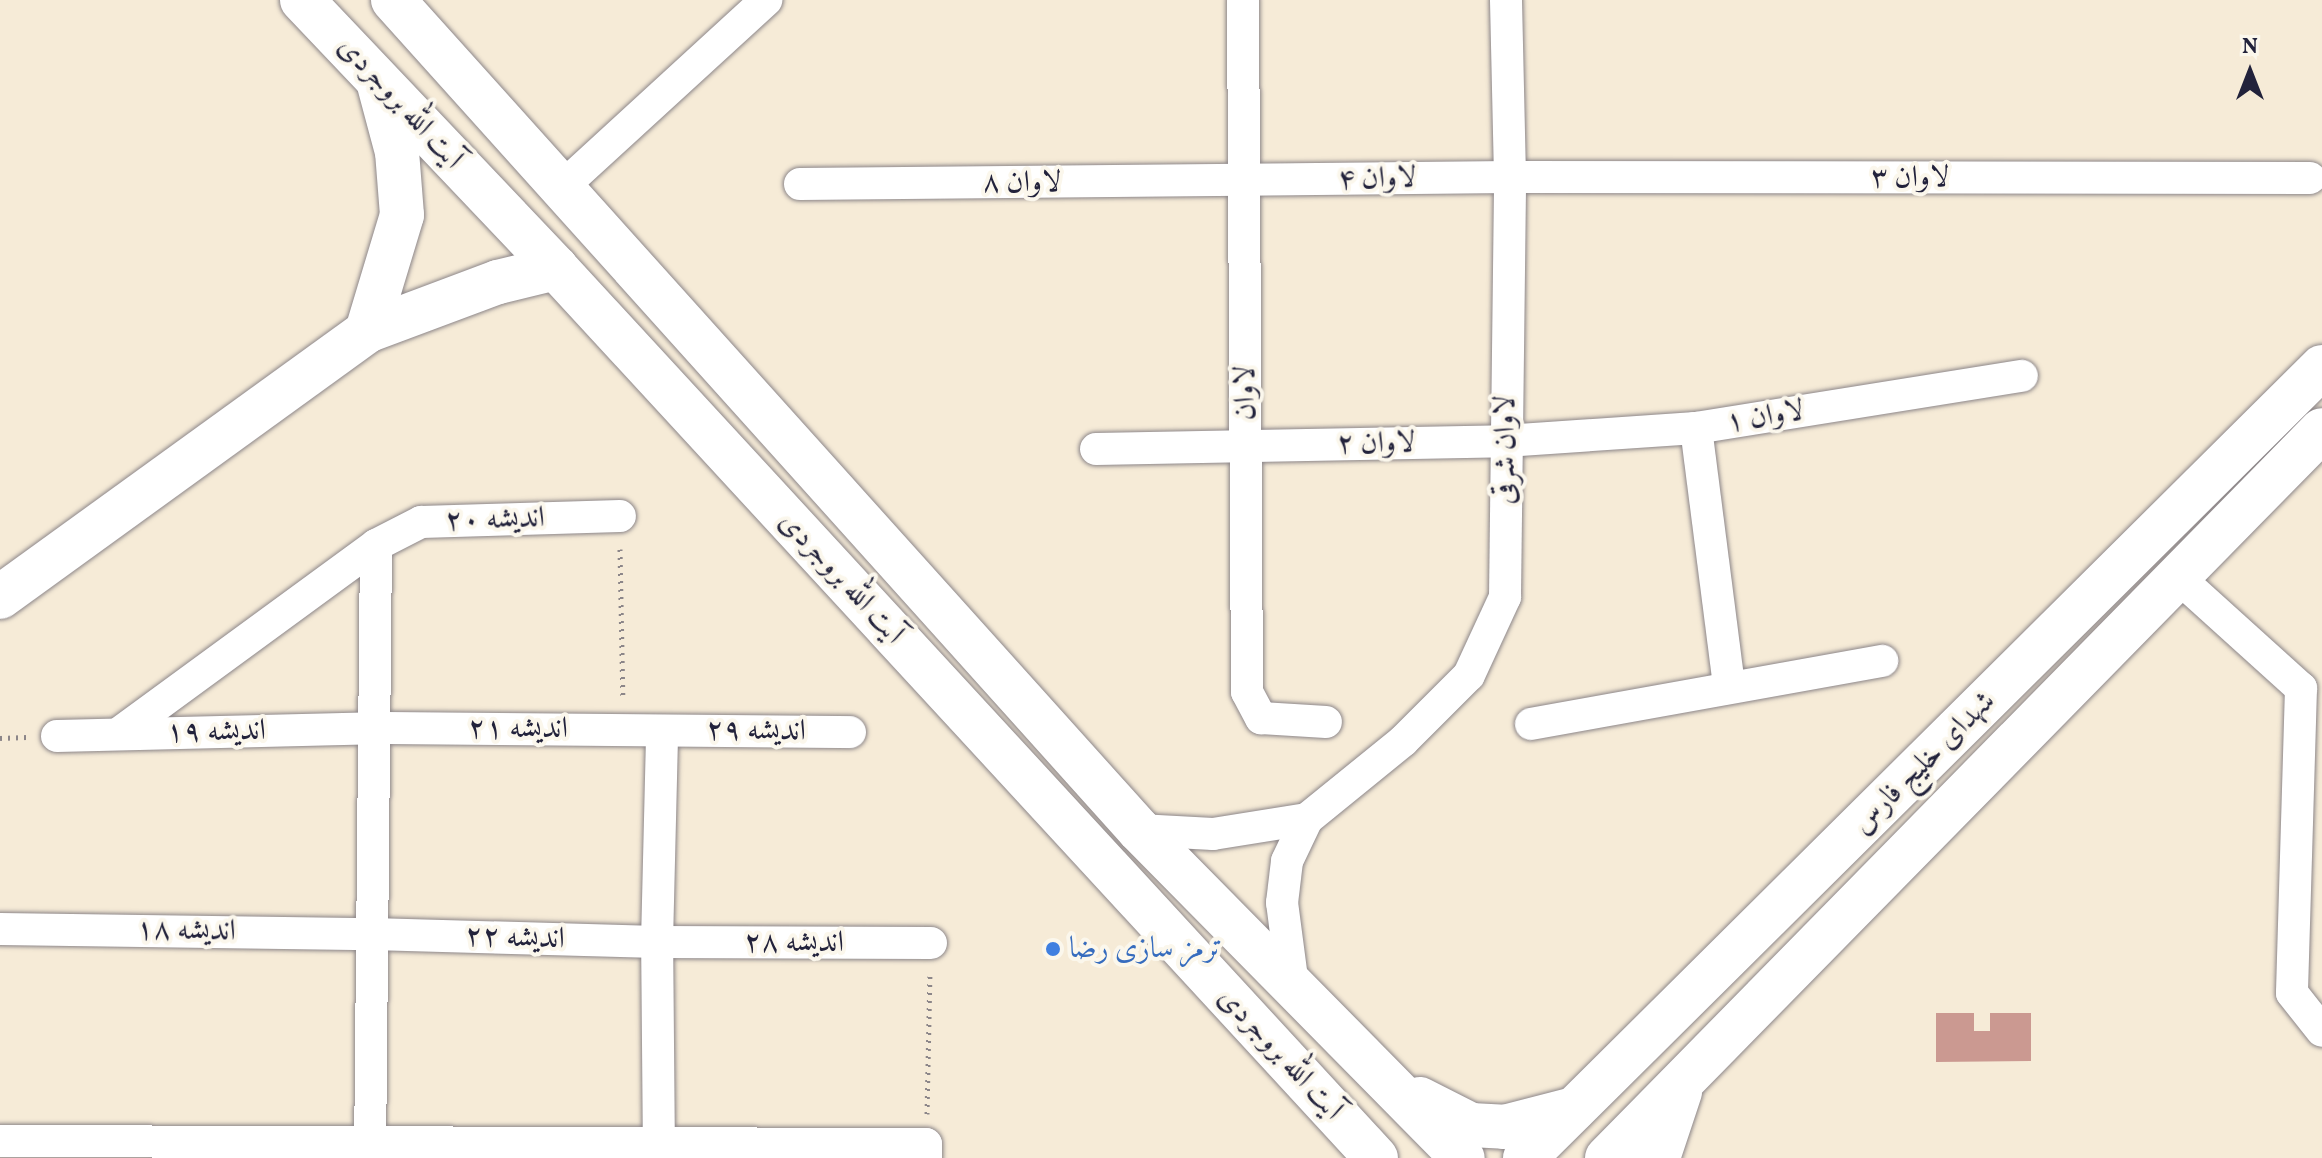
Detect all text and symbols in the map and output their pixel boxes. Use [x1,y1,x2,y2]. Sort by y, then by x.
street label: آیت الله بروجردی [329,29,471,177]
north arrow [2210,32,2290,112]
text: N [2242,32,2258,63]
street label: لاوان ۴ [1337,160,1417,198]
street label: لاوان ۳ [1871,160,1949,196]
street label: لاوان ۸ [983,165,1061,201]
street label: لاوان [1228,366,1264,420]
street label: لاوان ۱ [1723,393,1807,441]
street label: لاوان شرقی [1488,395,1524,505]
street label: لاوان ۲ [1336,425,1416,463]
street label: اندیشه ۲۰ [444,500,546,540]
street label: آیت الله بروجردی [770,504,912,652]
street label: شهدای خلیج فارس [1845,684,2003,842]
street label: اندیشه ۲۱ [468,711,568,747]
street label: اندیشه ۲۹ [706,712,806,750]
street label: اندیشه ۱۹ [166,713,266,751]
street label: اندیشه ۱۸ [136,912,236,950]
street label: اندیشه ۲۲ [464,918,566,958]
street label: اندیشه ۲۸ [744,925,844,961]
place label: ترمز سازی رضا [1069,931,1222,967]
marker: ترمز سازی رضا [1044,940,1062,958]
street label: آیت الله بروجردی [1209,980,1351,1128]

